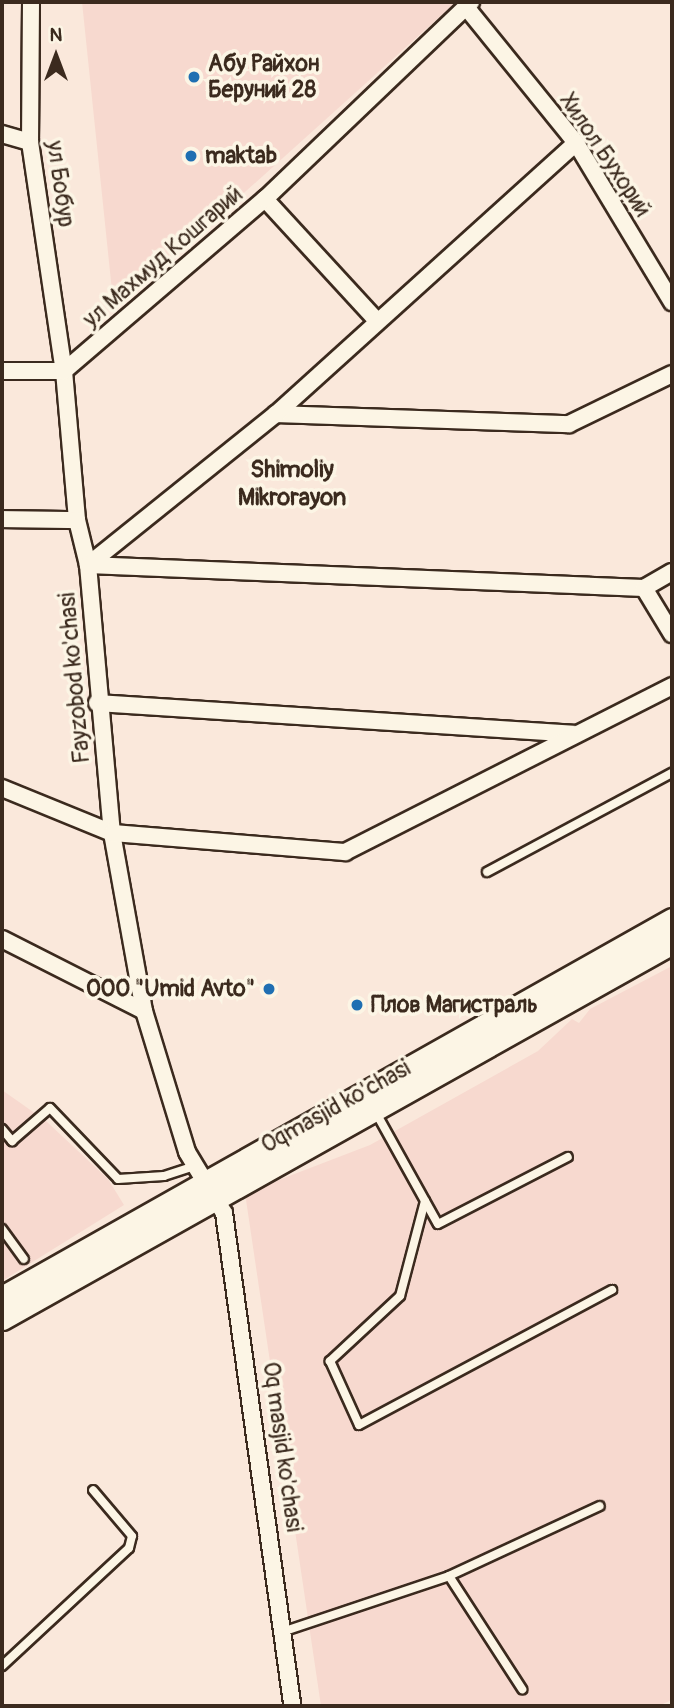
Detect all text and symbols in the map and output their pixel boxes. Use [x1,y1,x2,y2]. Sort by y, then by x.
north arrow [21,21,91,91]
text: N [50,23,62,47]
place label: Абу Райхон Беруний 28 [208,50,319,104]
marker: Абу Райхон Беруний 28 [186,69,202,85]
street label: Хилол Бухорий [553,88,657,222]
street label: ул Бобур [40,139,80,229]
place label: maktab [205,142,277,170]
marker: maktab [183,148,199,164]
street label: ул Махмуд Кошгарий [78,180,248,334]
district label: Shimoliy Mikrorayon [238,456,346,512]
street label: Fayzobod ko'chasi [54,591,96,765]
place label: ООО "Umid Avto" [86,975,255,1003]
marker: ООО "Umid Avto" [261,981,277,997]
place label: Плов Магистраль [371,991,538,1019]
marker: Плов Магистраль [349,997,365,1013]
street label: Oqmasjid ko'chasi [257,1055,415,1159]
street label: Oq masjid ko'chasi [256,1360,308,1534]

